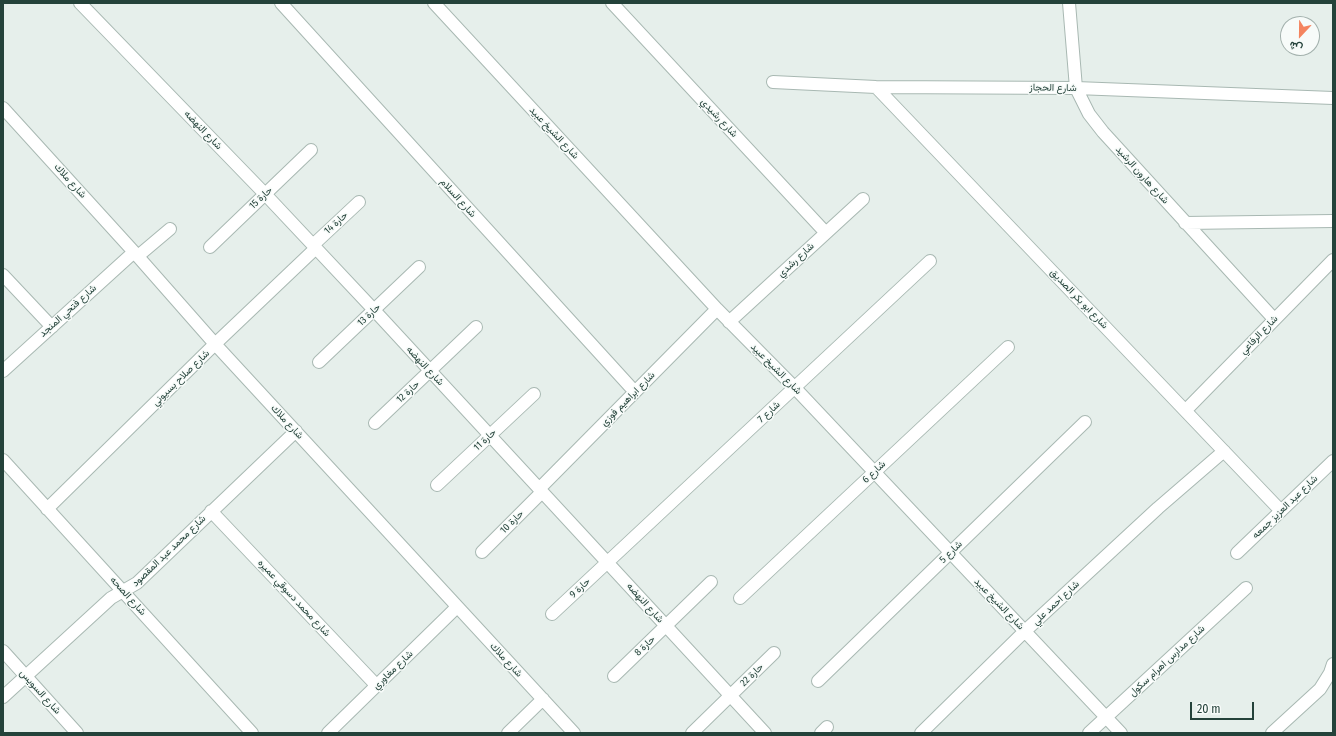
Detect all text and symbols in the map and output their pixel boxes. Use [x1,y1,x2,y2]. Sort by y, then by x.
north arrow [1280,16,1320,56]
text: ش [1287,38,1304,55]
street label: شارع الحجاز [1029,82,1077,94]
street label: شارع رشيدي [698,96,740,140]
street label: شارع الشيخ عبيد [527,104,581,162]
street label: شارع النهضه [181,108,225,152]
street label: شارع هارون الرشيد [1113,143,1171,207]
street label: شارع ملاك [51,161,89,201]
street label: شارع السلام [437,176,479,220]
street label: حارة 15 [247,184,275,212]
street label: حارة 14 [322,209,350,237]
street label: شارع رشدي [775,240,817,280]
street label: شارع ابو بكر الصديق [1047,267,1111,331]
street label: شارع فتحي المنجد [37,282,99,340]
street label: حارة 13 [355,301,383,329]
street label: شارع الرفاعي [1237,313,1281,357]
street label: شارع الشيخ عبيد [748,341,804,397]
street label: شارع النهضه [404,344,446,388]
street label: شارع صلاح بسيوني [150,348,212,408]
street label: شارع ابراهيم فوزي [598,369,658,429]
street label: حارة 12 [394,378,422,406]
street label: شارع 7 [755,399,783,425]
street label: شارع ملاك [268,402,306,442]
street label: حارة 11 [471,427,499,453]
street label: شارع 6 [860,458,888,486]
street label: شارع عبد العزيز جمعه [1250,473,1320,541]
street label: حارة 10 [498,508,526,536]
street label: شارع محمد عبد المقصود [130,513,208,589]
street label: شارع 5 [937,538,965,566]
street label: شارع محمد دسوقي عميره [255,557,333,639]
street label: شارع الصحه [107,574,149,618]
street label: حارة 9 [567,575,593,601]
street label: شارع الشيخ عبيد [971,576,1027,632]
street label: شارع احمد علي [1030,578,1082,628]
street label: شارع النهضه [624,580,666,626]
street label: شارع مدارس اهرام سكول [1127,623,1207,699]
street label: حارة 8 [632,633,658,659]
street label: شارع ملاك [487,640,525,680]
street label: شارع مغاوري [370,648,416,692]
street label: حارة 22 [738,661,766,689]
street label: شارع السويس [17,667,63,717]
scale bar [1192,694,1256,720]
text: 20 m [1197,702,1221,716]

